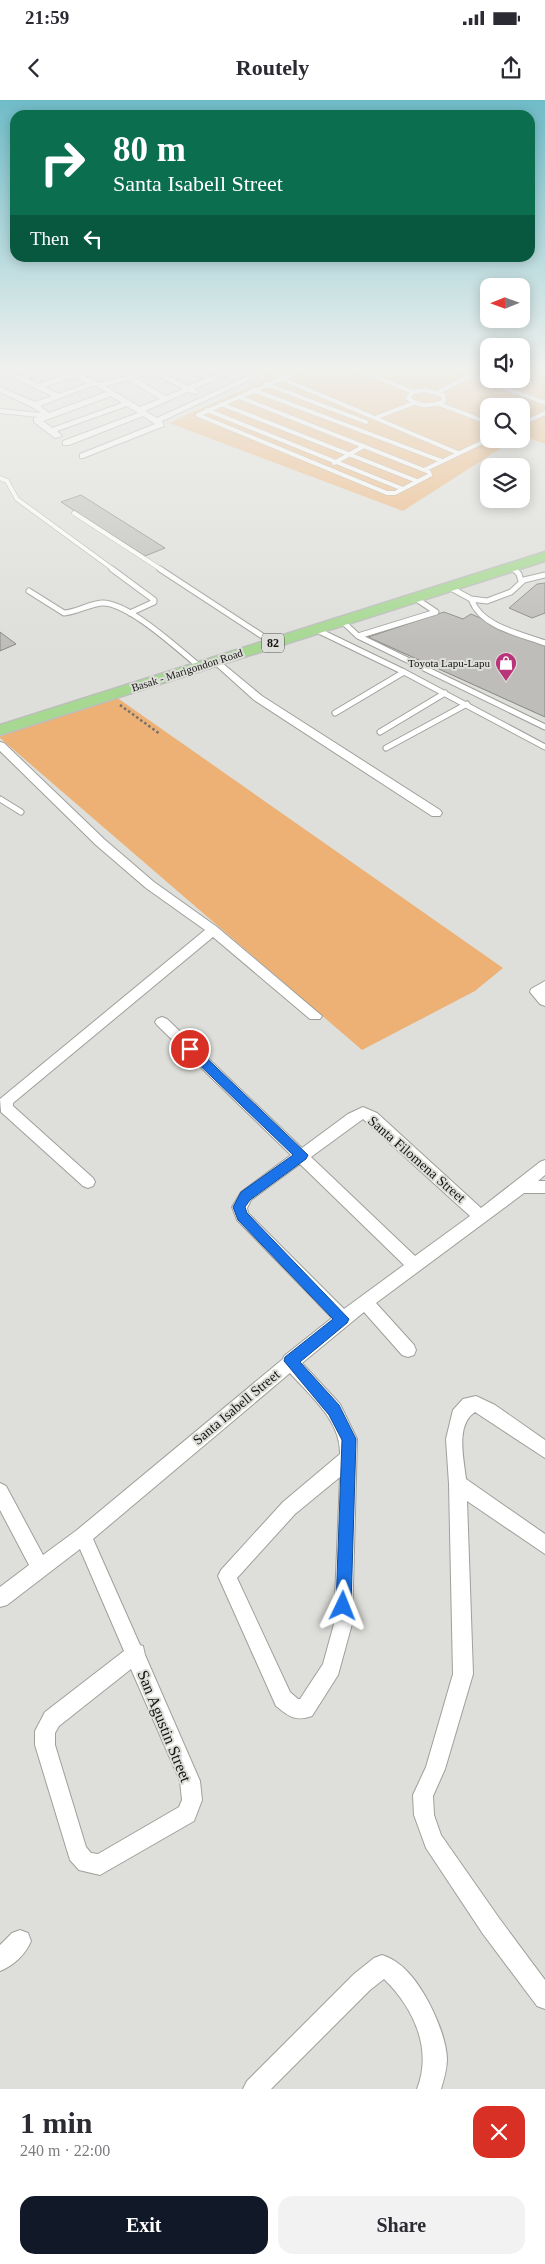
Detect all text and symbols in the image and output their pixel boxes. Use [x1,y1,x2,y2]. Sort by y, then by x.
text: 21:59 [25,7,69,28]
icon: back [20,54,48,82]
icon: share [497,54,525,82]
text: Routely [236,55,309,80]
icon: right [30,130,95,195]
text: 80 m [113,130,186,169]
text: Santa Isabell Street [113,171,283,196]
icon: left [79,225,107,253]
text: Then [30,228,69,249]
north arrow [480,278,530,328]
map controls [480,278,530,508]
button: sound [480,338,530,388]
button: search [480,398,530,448]
button: layers [480,458,530,508]
road number: 82 [262,634,284,652]
street label: Basak - Marigondon Road [130,646,245,694]
shop icon: Toyota Lapu-Lapu [494,651,518,682]
place label: Toyota Lapu-Lapu [408,657,490,669]
pin [169,1028,211,1070]
icon: arrive [176,1035,204,1063]
street label: Santa Filomena Street [365,1113,468,1206]
street label: Santa Isabell Street [190,1367,283,1448]
position arrow [316,1579,368,1631]
street label: San Agustin Street [133,1668,195,1785]
text: 1 min [20,2106,93,2139]
button: close [473,2106,525,2158]
text: 240 m · 22:00 [20,2142,110,2159]
button: Exit [20,2196,268,2254]
button: Share [278,2196,525,2254]

